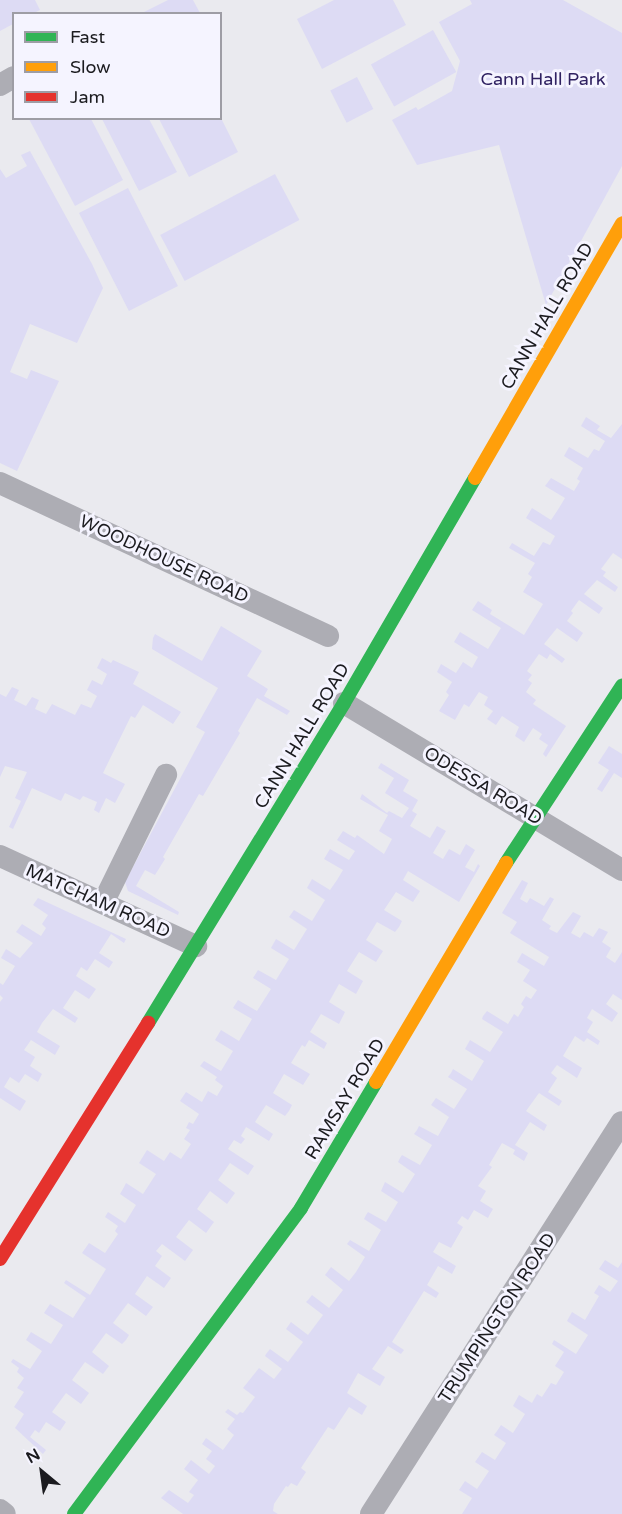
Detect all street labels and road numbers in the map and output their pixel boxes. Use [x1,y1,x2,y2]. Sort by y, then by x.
street label: CANN HALL ROAD [496,239,598,393]
street label: WOODHOUSE ROAD [76,510,252,608]
street label: CANN HALL ROAD [250,659,354,813]
street label: ODESSA ROAD [420,742,546,830]
street label: MATCHAM ROAD [22,859,174,943]
street label: RAMSAY ROAD [300,1035,390,1163]
street label: TRUMPINGTON ROAD [434,1229,560,1407]

